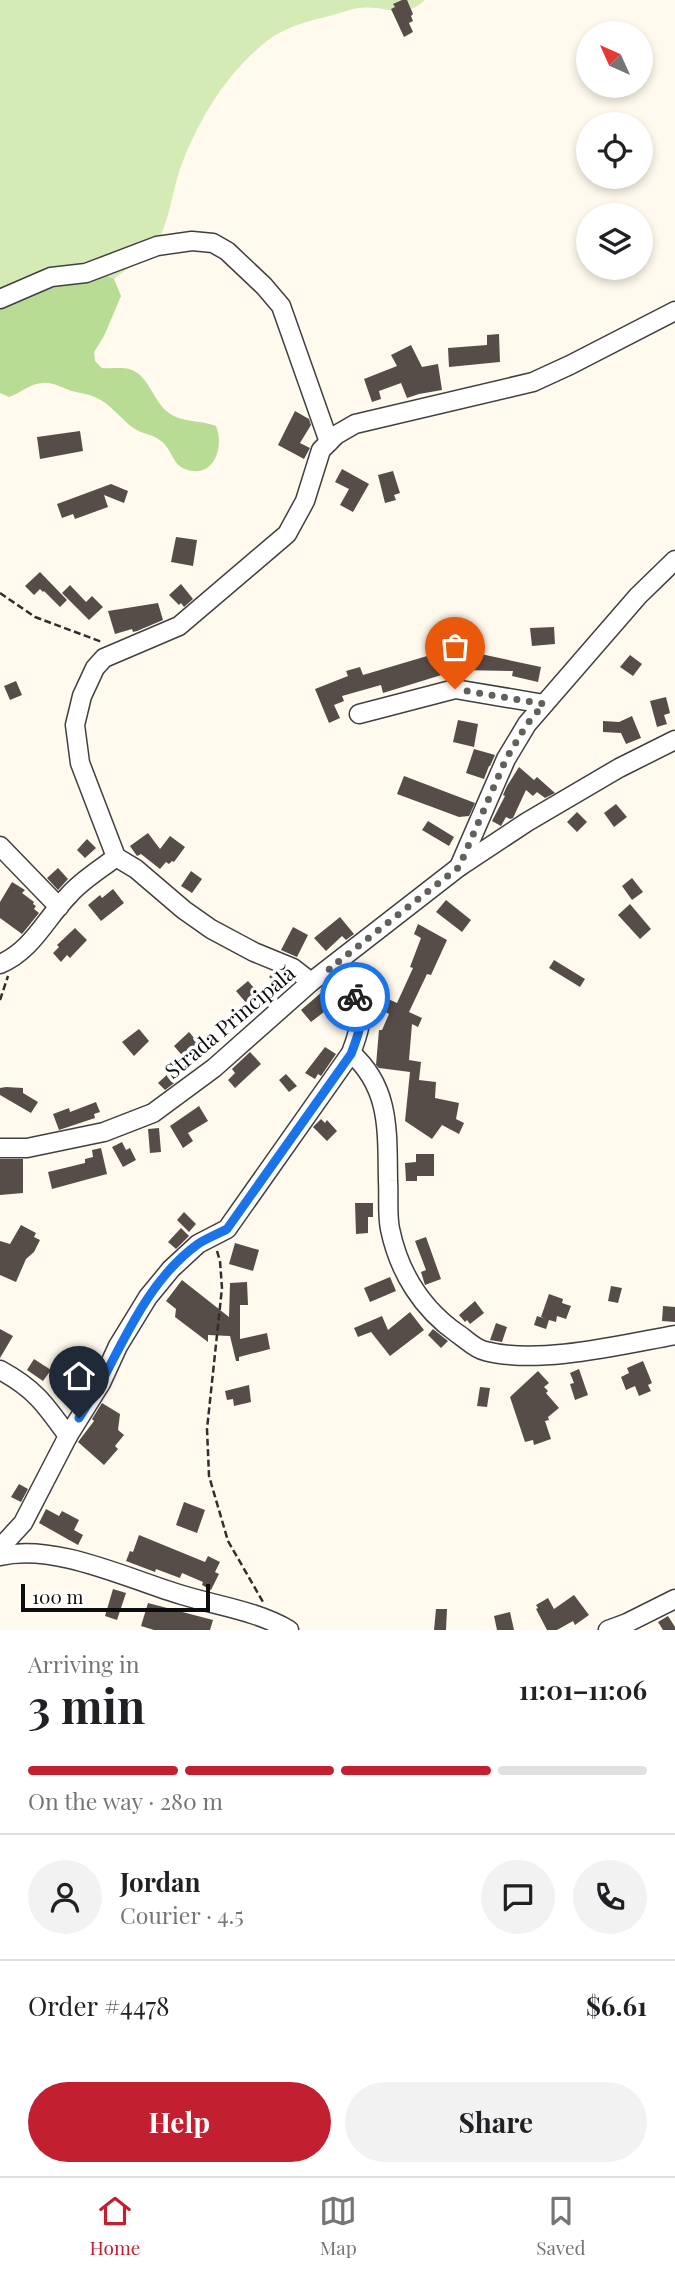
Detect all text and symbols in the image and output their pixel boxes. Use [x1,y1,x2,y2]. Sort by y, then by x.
north arrow [576,21,653,98]
map controls [576,21,653,280]
button: locate [576,112,653,189]
button: layers [576,203,653,280]
pin [425,617,485,689]
icon: bag [436,628,474,666]
street label: Strada Principală [158,958,300,1084]
courier [320,962,390,1032]
icon: bike [336,978,374,1016]
pin [49,1346,109,1418]
icon: home [60,1357,98,1395]
scale bar [21,1581,210,1613]
text: 100 m [32,1583,83,1609]
text: Arriving in [28,1648,140,1679]
text: 11:01–11:06 [519,1672,647,1707]
text: 3 min [28,1674,145,1736]
text: On the way · 280 m [28,1785,223,1816]
button: person [28,1860,102,1934]
button: chat [481,1860,555,1934]
button: phone [573,1860,647,1934]
text: Jordan [120,1864,200,1899]
text: Courier · 4.5 [120,1899,244,1930]
text: Order #4478 [28,1988,170,2023]
text: $6.61 [586,1988,647,2023]
button: Help [28,2082,331,2162]
button: Share [345,2082,647,2162]
tab: Home [89,2192,140,2260]
tab: Map [319,2192,357,2260]
tab: Saved [536,2192,586,2260]

